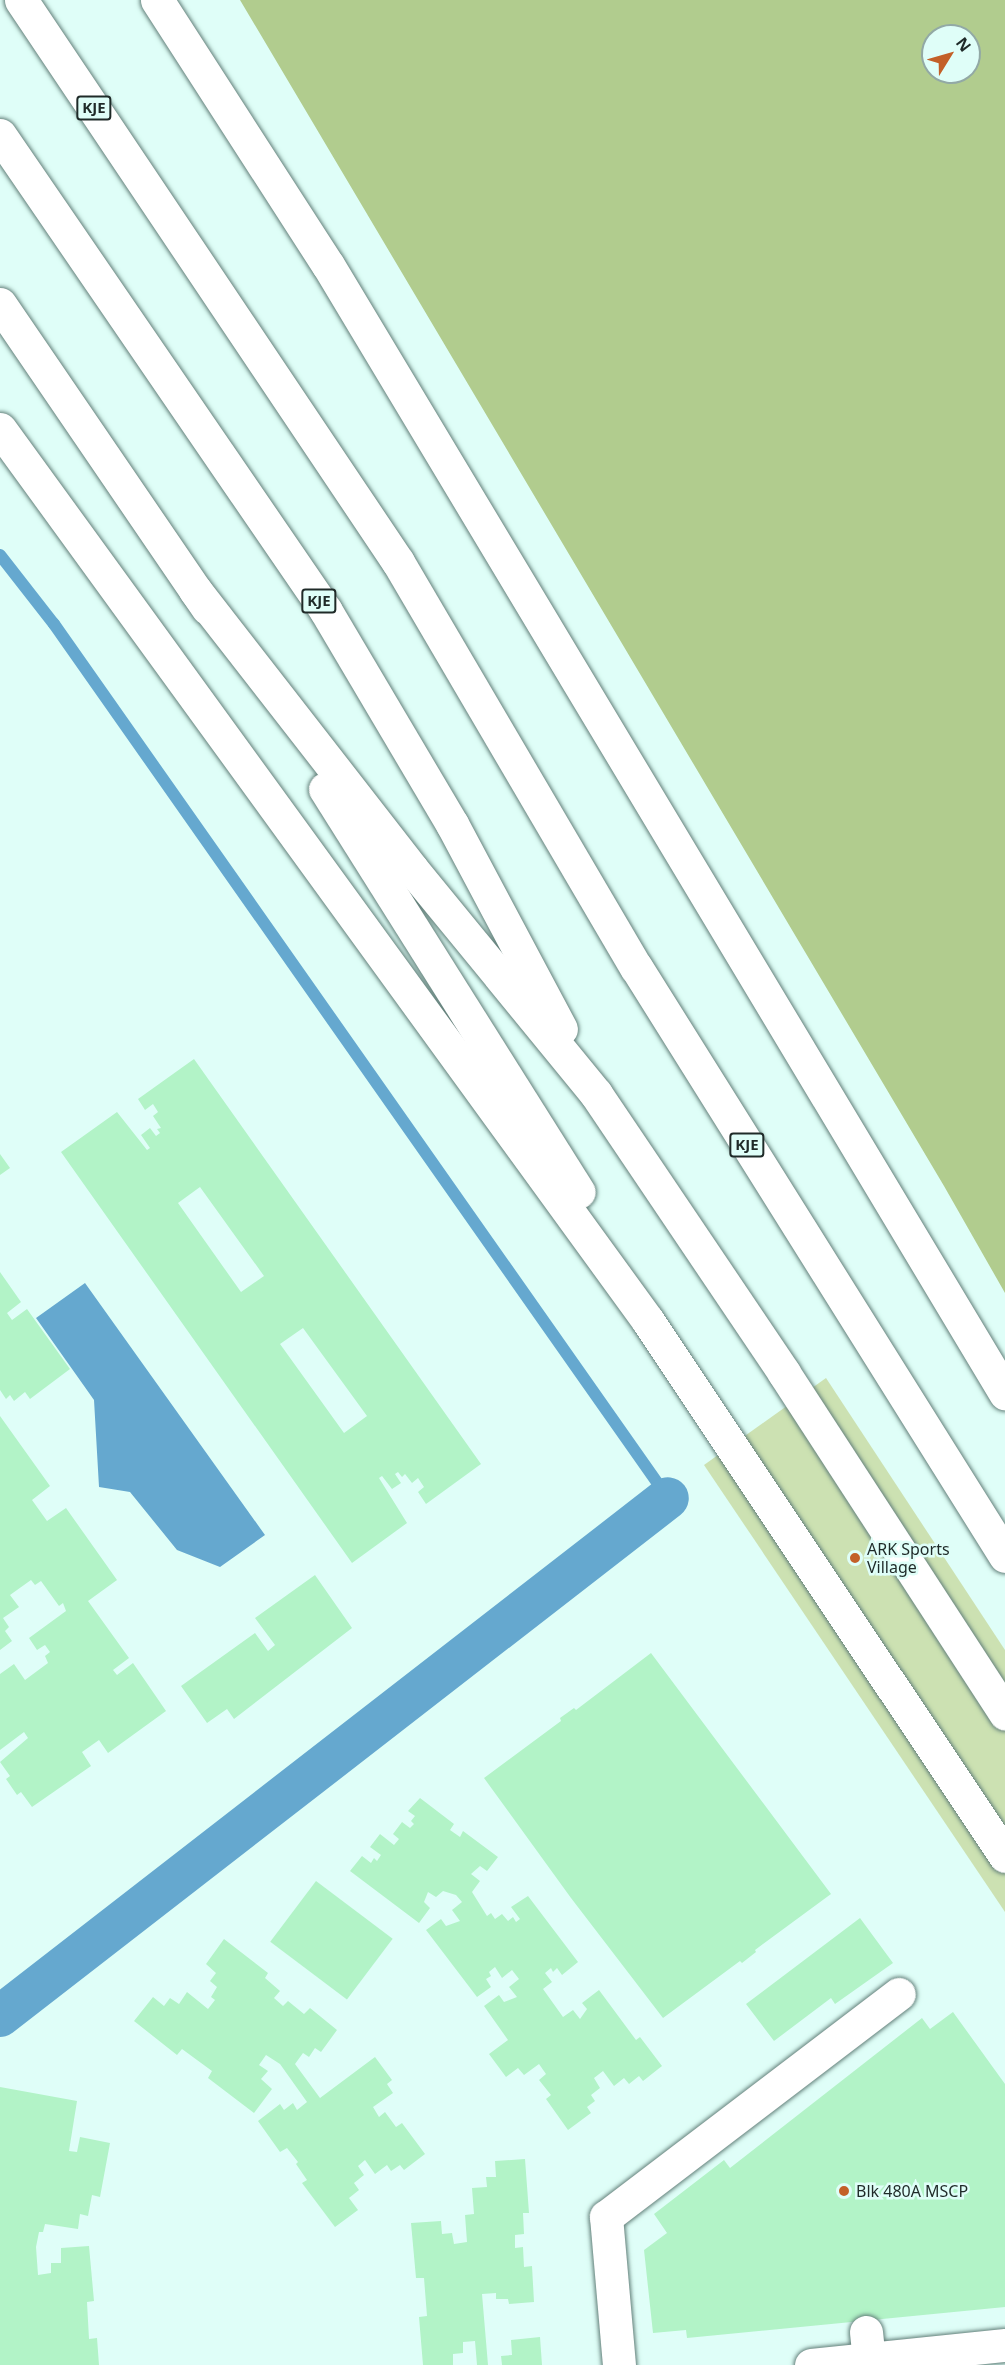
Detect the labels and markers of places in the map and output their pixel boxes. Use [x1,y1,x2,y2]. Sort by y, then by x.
place label: ARK Sports Village [867,1539,950,1577]
marker: ARK Sports Village [848,1551,862,1565]
place label: Blk 480A MSCP [856,2181,968,2201]
marker: Blk 480A MSCP [837,2184,851,2198]

